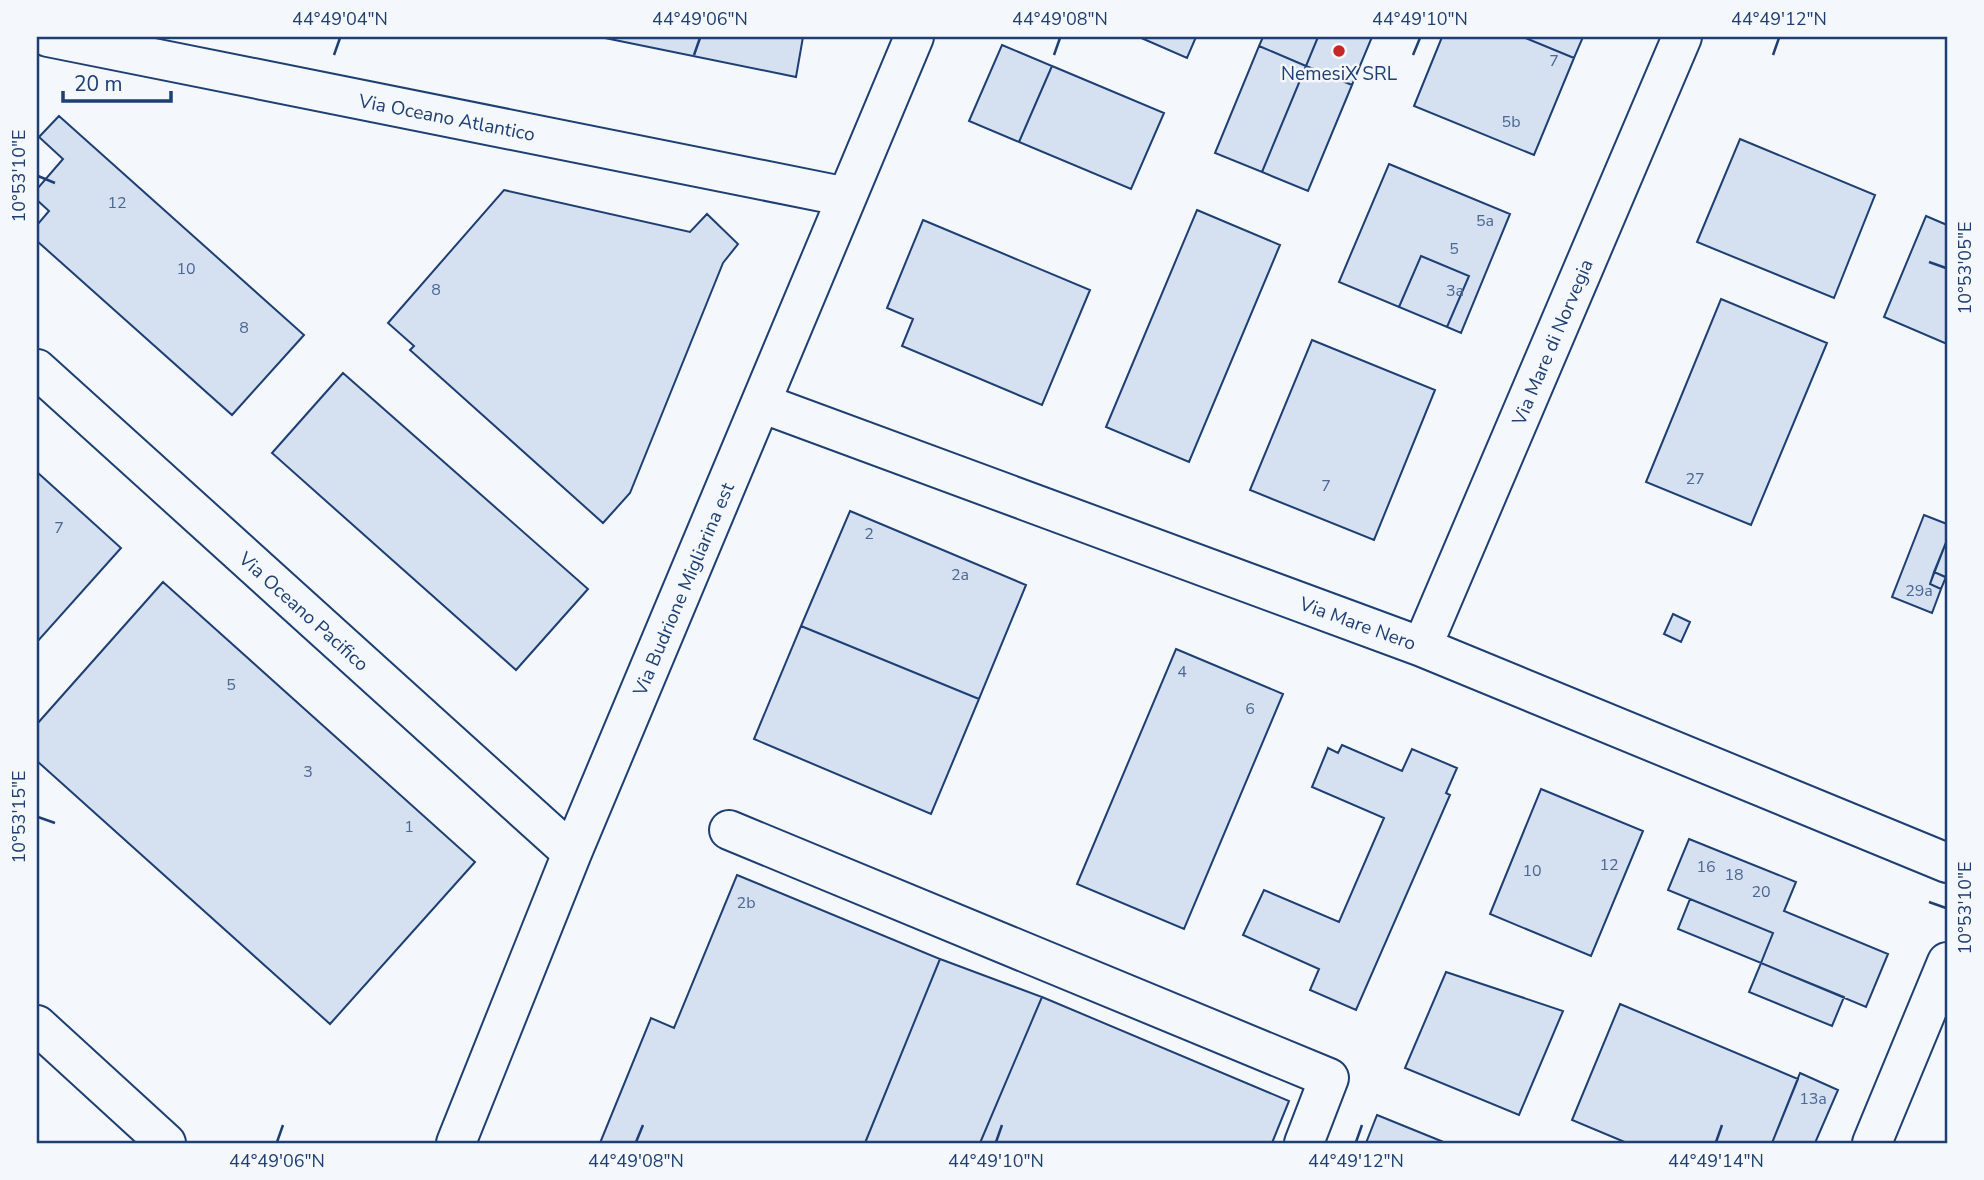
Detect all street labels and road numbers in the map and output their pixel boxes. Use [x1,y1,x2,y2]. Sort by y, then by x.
street label: Via Oceano Atlantico [355,88,537,148]
street label: Via Mare di Norvegia [1506,255,1600,430]
street label: Via Budrione Migliarina est [627,478,741,701]
street label: Via Oceano Pacifico [232,546,374,677]
street label: Via Mare Nero [1295,591,1419,657]

